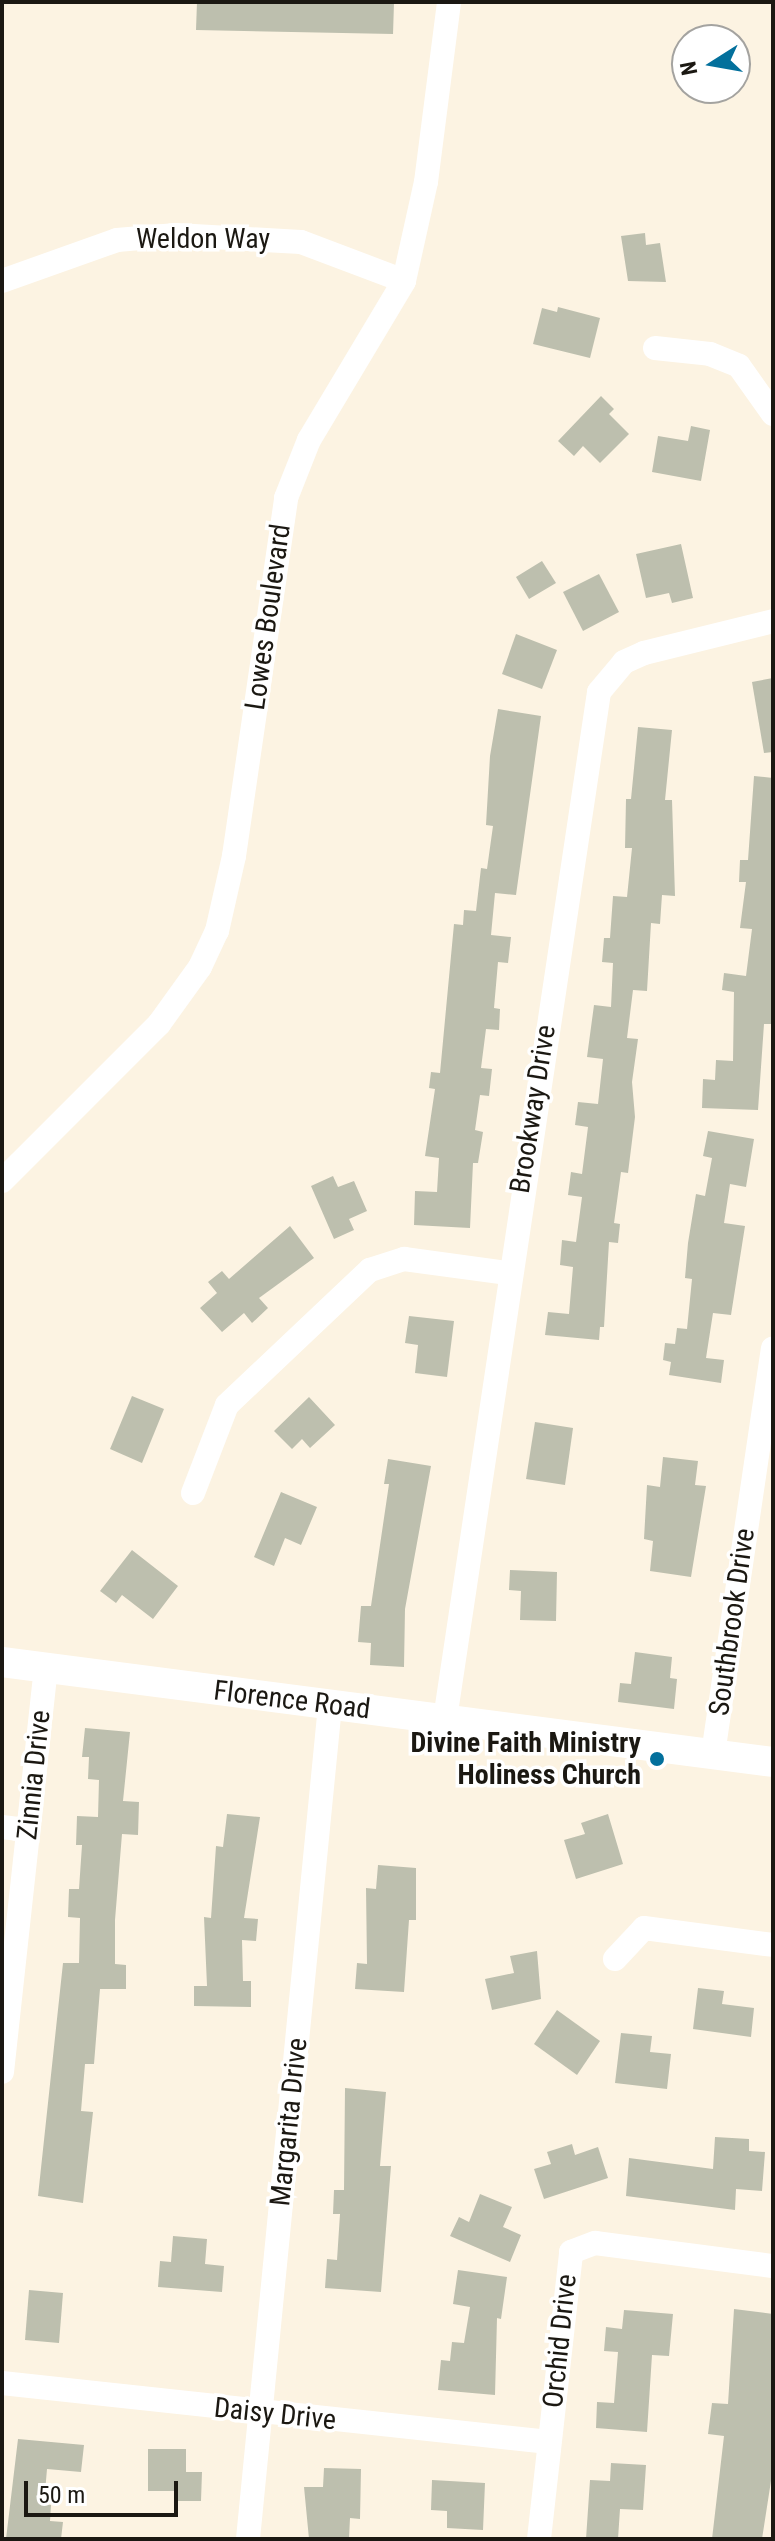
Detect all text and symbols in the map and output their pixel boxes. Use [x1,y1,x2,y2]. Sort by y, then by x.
north arrow [671,24,751,104]
text: N [675,59,702,77]
street label: Weldon Way [136,222,270,256]
street label: Lowes Boulevard [238,522,298,712]
street label: Brookway Drive [503,1023,563,1195]
street label: Southbrook Drive [702,1526,762,1718]
street label: Florence Road [212,1674,372,1726]
street label: Zinnia Drive [10,1708,58,1842]
place label: Divine Faith Ministry Holiness Church [411,1726,641,1792]
marker: Divine Faith Ministry Holiness Church [648,1750,666,1768]
street label: Margarita Drive [263,2036,315,2208]
street label: Orchid Drive [536,2273,584,2409]
street label: Daisy Drive [212,2391,338,2437]
scale bar [28,2465,182,2515]
text: 50 m [38,2481,85,2509]

